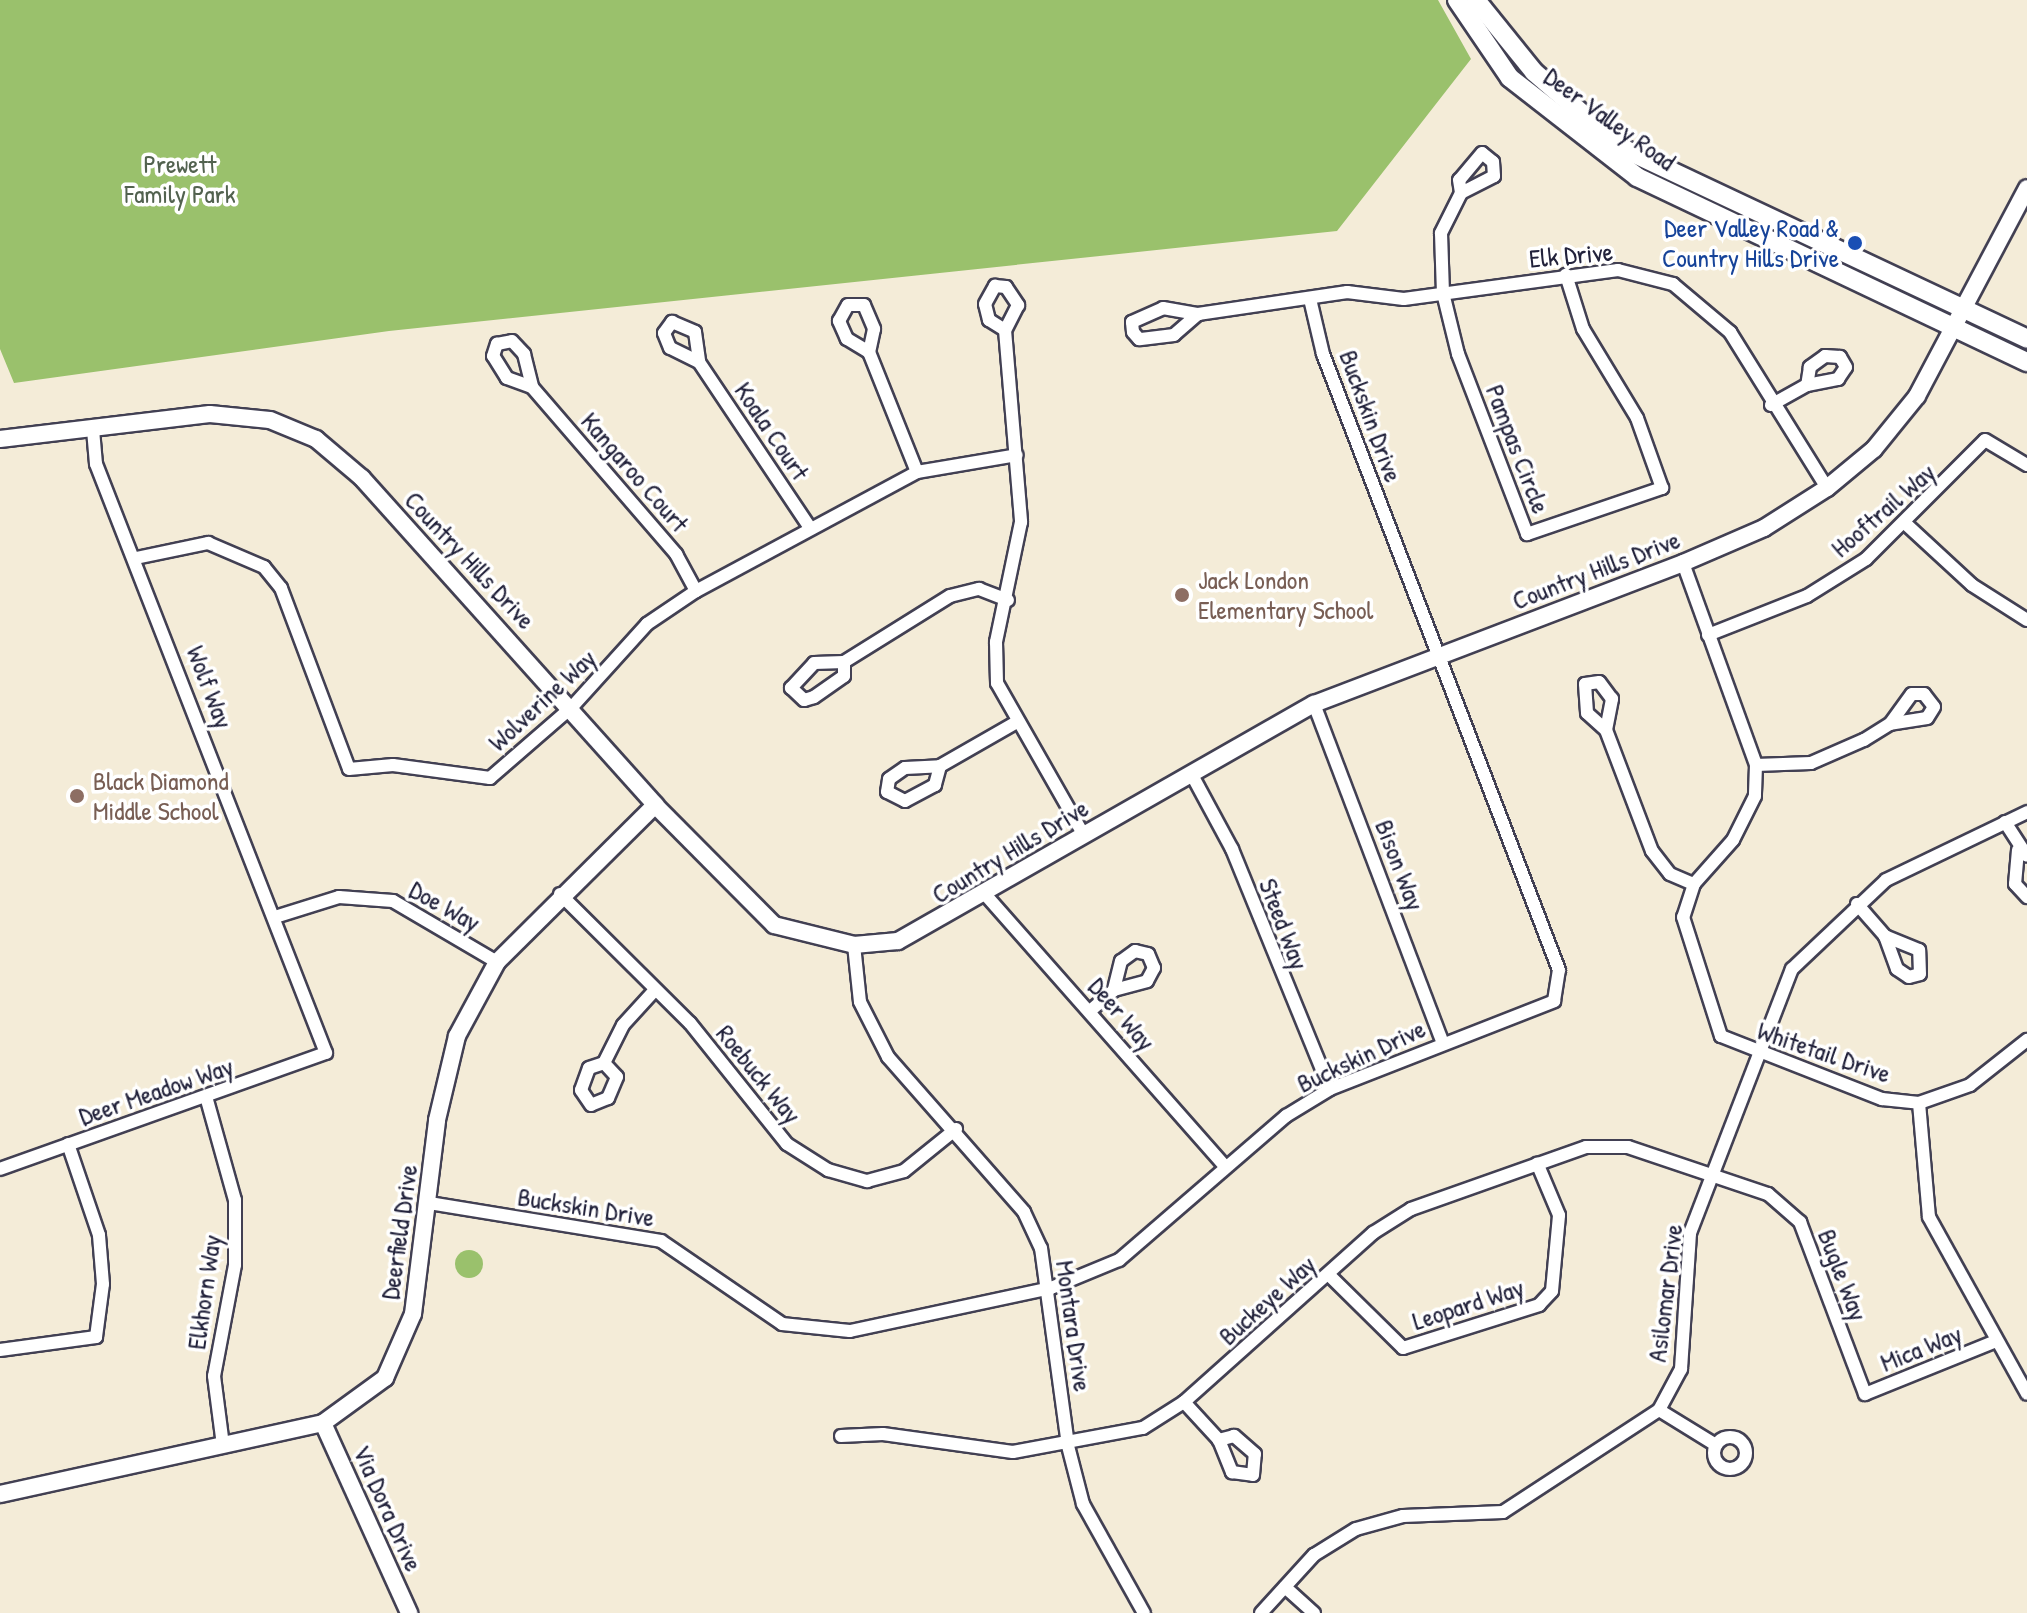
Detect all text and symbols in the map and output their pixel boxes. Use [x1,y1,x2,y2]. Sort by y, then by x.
street label: Deer Valley Road [1538,61,1682,177]
park label: Prewett Family Park [125,148,235,210]
place label: Deer Valley Road & Country Hills Drive [1662,212,1839,274]
marker: Deer Valley Road & Country Hills Drive [1846,234,1864,252]
street label: Elk Drive [1528,236,1614,274]
street label: Buckskin Drive [1333,346,1409,486]
street label: Koala Court [728,376,816,486]
street label: Pampas Circle [1479,380,1557,518]
street label: Kangaroo Court [575,406,695,538]
street label: Hooftrail Way [1825,456,1941,564]
street label: Country Hills Drive [398,485,542,635]
street label: Country Hills Drive [1508,524,1684,616]
place label: Jack London Elementary School [1198,564,1373,626]
marker: Jack London Elementary School [1173,586,1191,604]
street label: Wolf Way [180,641,240,733]
street label: Wolverine Way [482,642,602,758]
place label: Black Diamond Middle School [93,765,229,826]
marker: Black Diamond Middle School [68,787,86,805]
street label: Country Hills Drive [926,792,1094,910]
street label: Bison Way [1369,815,1431,915]
street label: Doe Way [404,874,486,938]
street label: Steed Way [1252,874,1316,974]
street label: Deer Way [1082,971,1162,1057]
street label: Buckskin Drive [1292,1013,1430,1099]
street label: Whitetail Drive [1753,1015,1895,1089]
street label: Roebuck Way [710,1018,808,1130]
street label: Deer Meadow Way [75,1050,237,1132]
street label: Deerfield Drive [374,1163,424,1301]
street label: Buckskin Drive [516,1181,656,1233]
street label: Asilomar Drive [1641,1222,1689,1364]
street label: Bugle Way [1811,1225,1875,1325]
street label: Elkhorn Way [181,1233,227,1351]
street label: Buckeye Way [1212,1248,1322,1352]
street label: Montara Drive [1049,1258,1099,1394]
street label: Leopard Way [1408,1271,1528,1337]
street label: Mica Way [1876,1318,1966,1378]
street label: Via Dora Drive [346,1440,430,1576]

